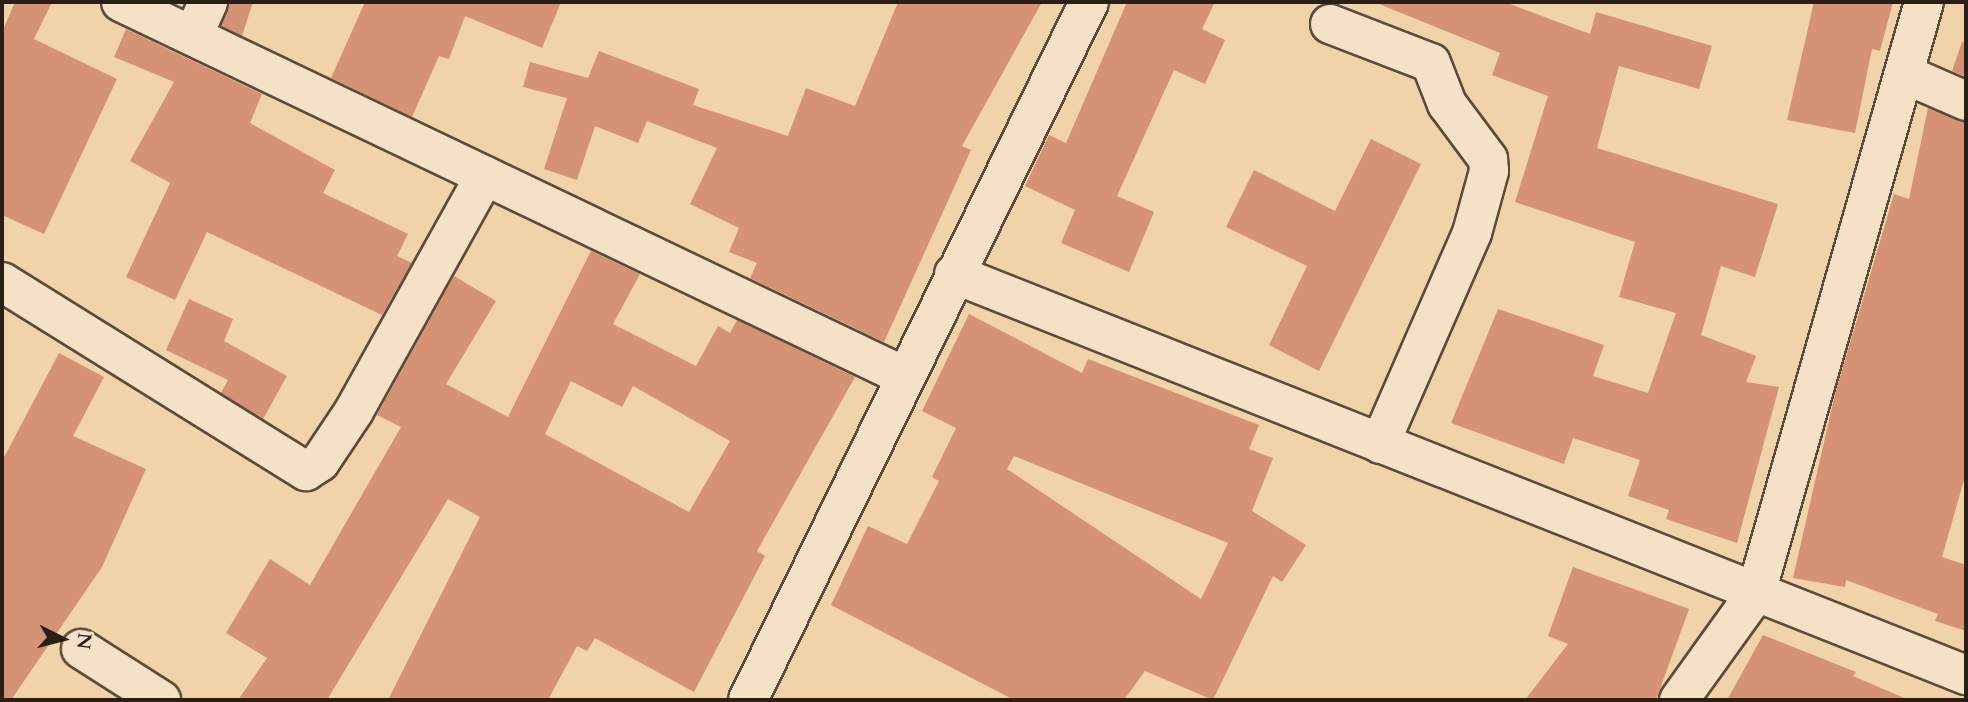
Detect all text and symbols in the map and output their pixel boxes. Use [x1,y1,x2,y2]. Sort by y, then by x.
north arrow [28,604,98,674]
text: N [70,632,98,651]

